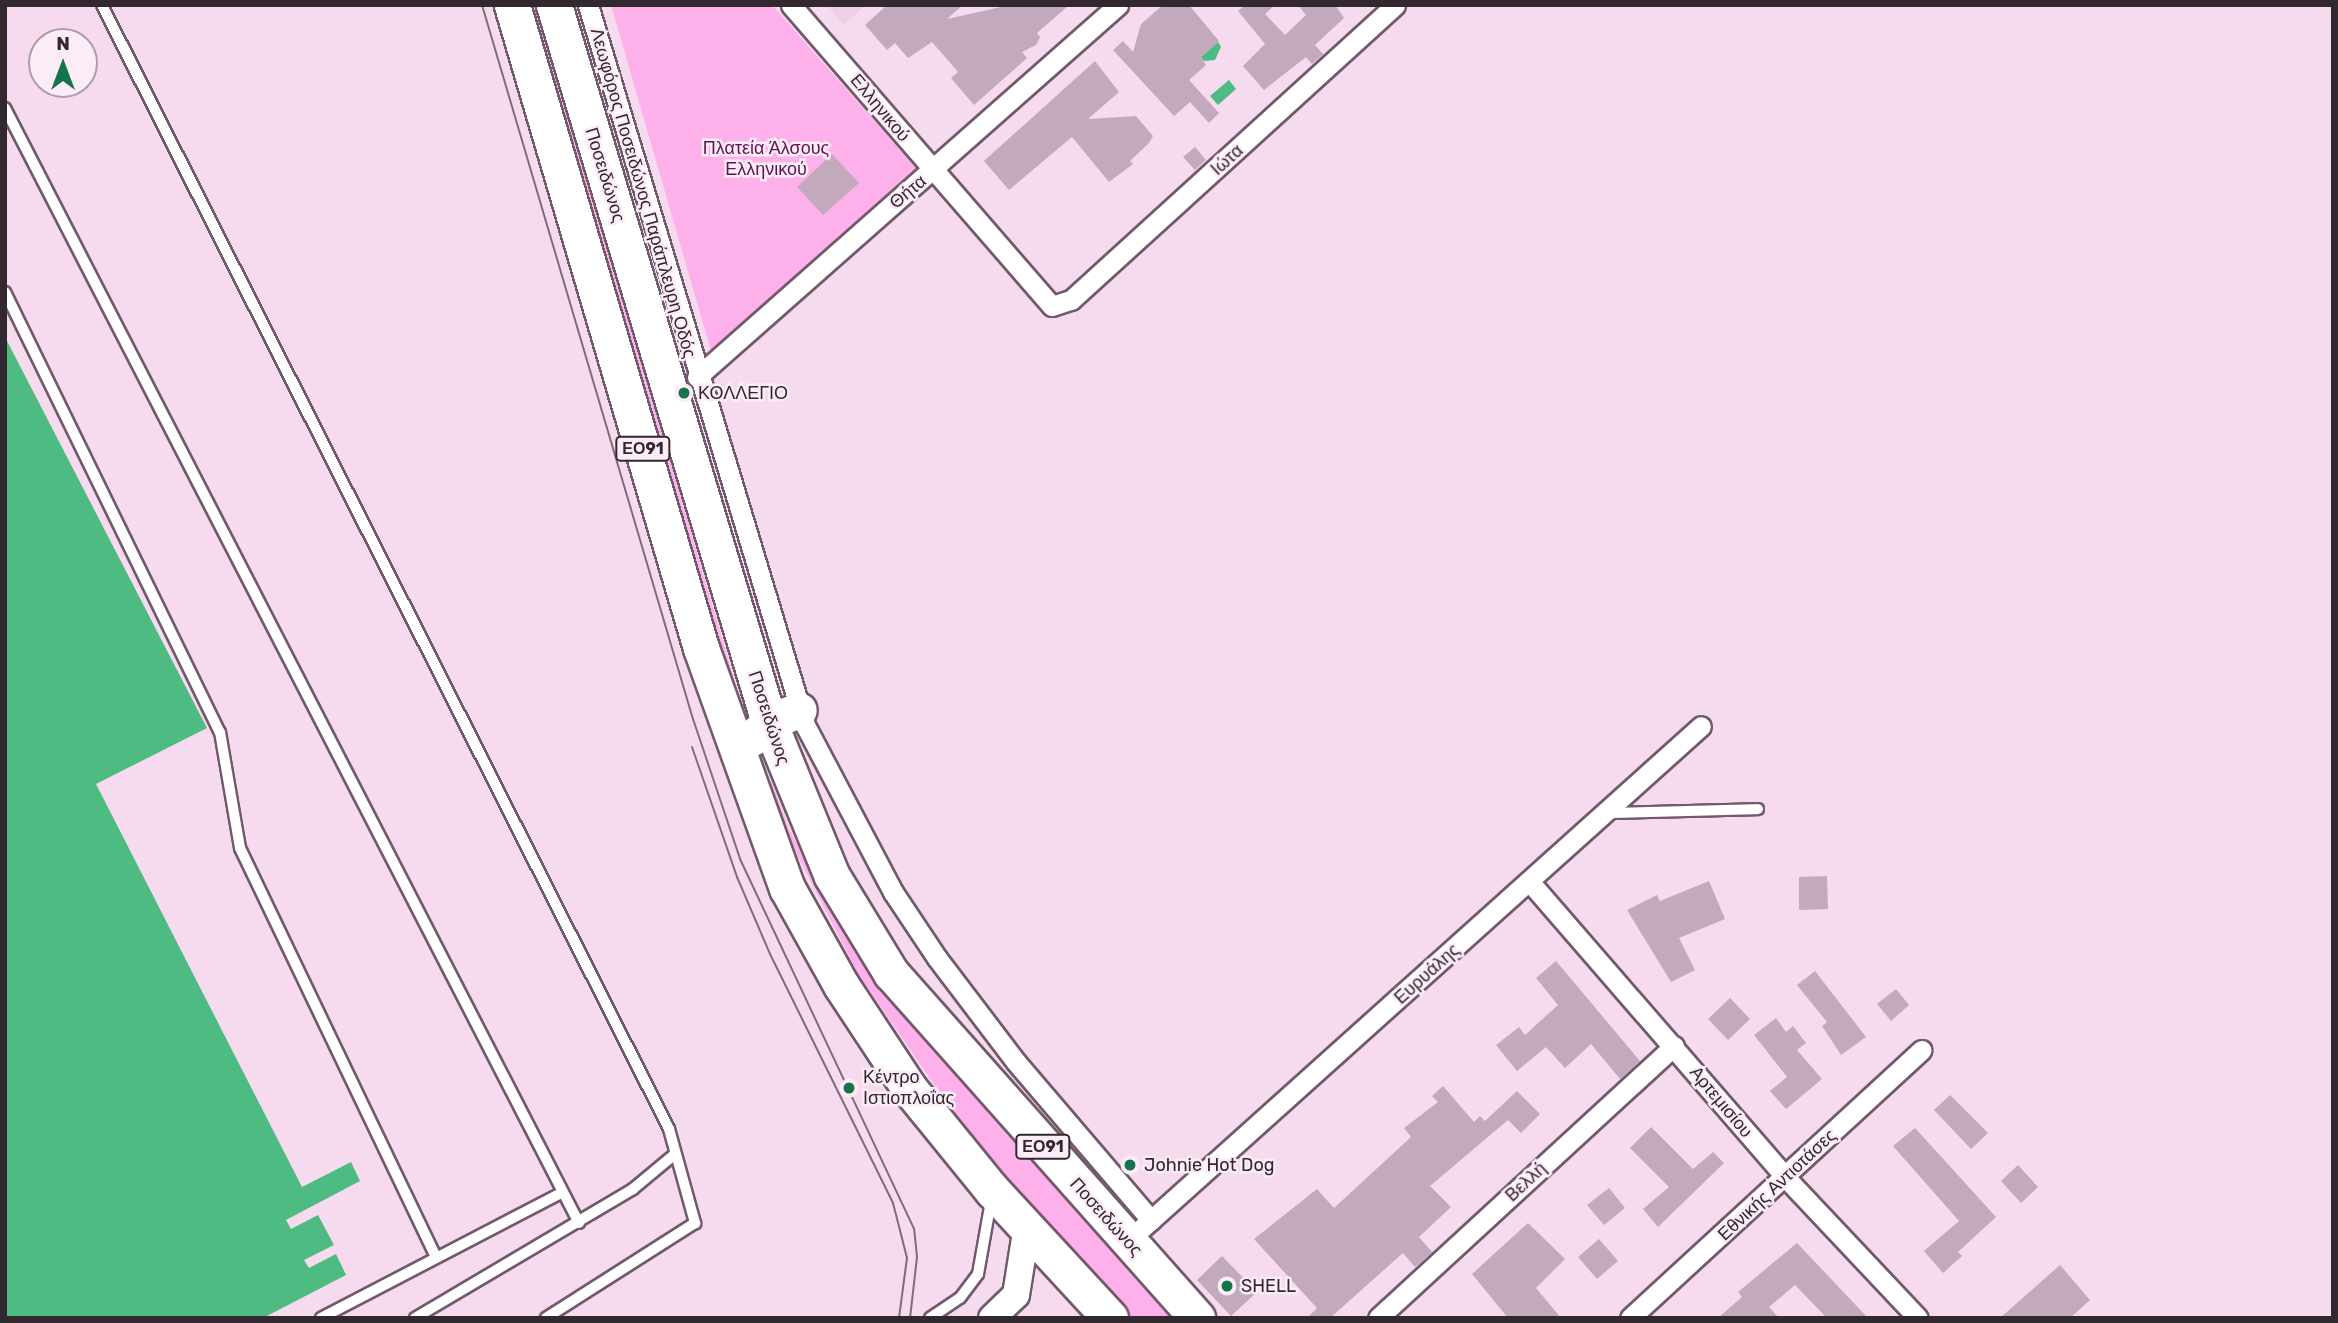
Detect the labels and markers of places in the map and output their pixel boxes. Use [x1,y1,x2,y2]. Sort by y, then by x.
place label: ΚΟΛΛΕΓΙΟ [698,382,788,404]
marker: ΚΟΛΛΕΓΙΟ [676,385,692,401]
place label: Κέντρο Ιστιοπλοΐας [863,1067,954,1110]
marker: Κέντρο Ιστιοπλοΐας [841,1080,857,1096]
place label: Johnie Hot Dog [1144,1154,1274,1176]
marker: Johnie Hot Dog [1122,1157,1138,1173]
place label: SHELL [1241,1275,1296,1297]
marker: SHELL [1219,1278,1235,1294]

